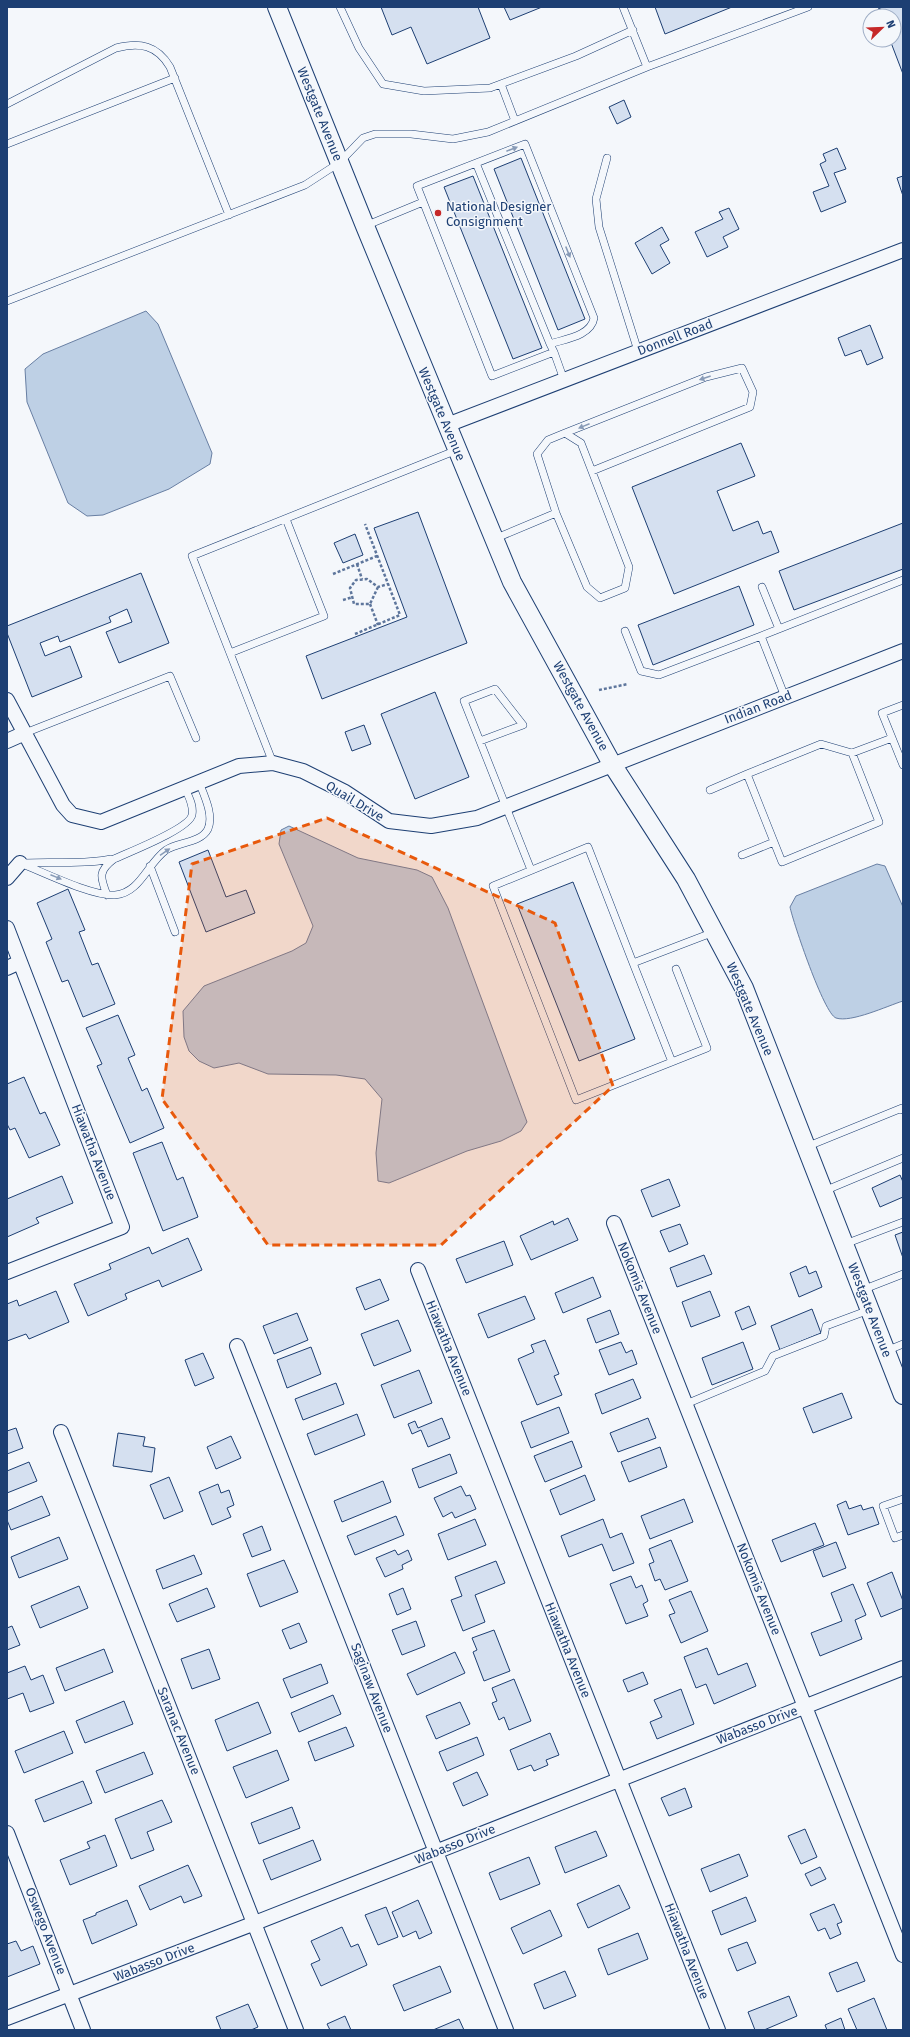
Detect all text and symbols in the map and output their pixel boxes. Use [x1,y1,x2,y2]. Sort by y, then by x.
north arrow [862,8,902,48]
text: N [883,18,898,30]
street label: Westgate Avenue [294,65,346,163]
one-way arrow [507,145,519,151]
place label: National Designer Consignment [446,199,551,229]
marker: National Designer Consignment [433,208,443,218]
one-way arrow [565,247,571,259]
street label: Donnell Road [635,316,715,358]
street label: Westgate Avenue [416,365,468,463]
one-way arrow [698,376,710,382]
one-way arrow [577,423,589,429]
street label: Westgate Avenue [550,659,612,753]
street label: Indian Road [722,687,794,727]
street label: Quail Drive [323,778,387,824]
one-way arrow [159,848,171,855]
one-way arrow [51,874,62,880]
street label: Westgate Avenue [724,960,776,1058]
street label: Hiawatha Avenue [69,1102,119,1202]
street label: Nokomis Avenue [615,1240,665,1336]
street label: Westgate Avenue [845,1261,895,1359]
street label: Hiawatha Avenue [423,1298,475,1398]
street label: Nokomis Avenue [734,1541,784,1637]
street label: Hiawatha Avenue [542,1600,594,1700]
street label: Saginaw Avenue [348,1641,396,1735]
street label: Saranac Avenue [155,1685,203,1777]
street label: Wabasso Drive [714,1703,800,1747]
street label: Wabasso Drive [413,1821,497,1867]
street label: Oswego Avenue [22,1885,70,1977]
street label: Hiawatha Avenue [662,1901,712,2001]
street label: Wabasso Drive [111,1940,197,1984]

